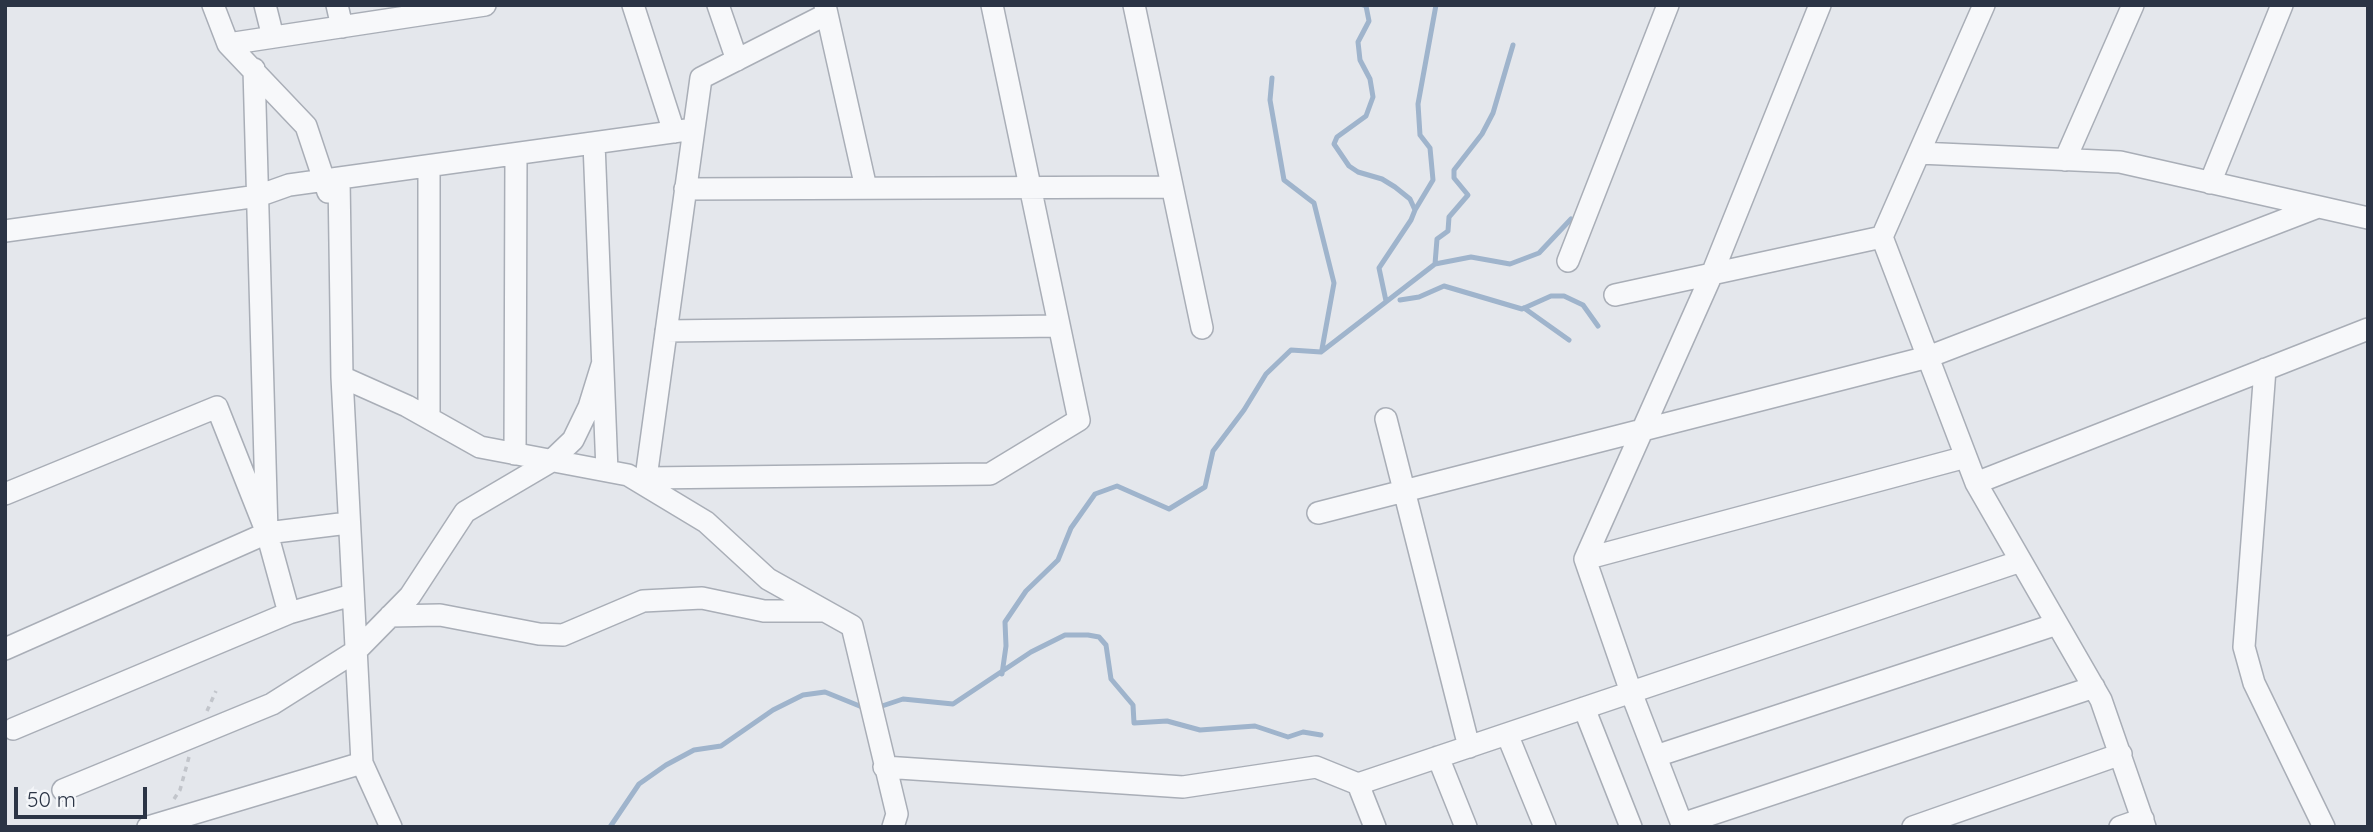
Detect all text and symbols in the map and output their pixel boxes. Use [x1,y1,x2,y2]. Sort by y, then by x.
scale bar [18,772,150,816]
text: 50 m [27,786,76,812]

